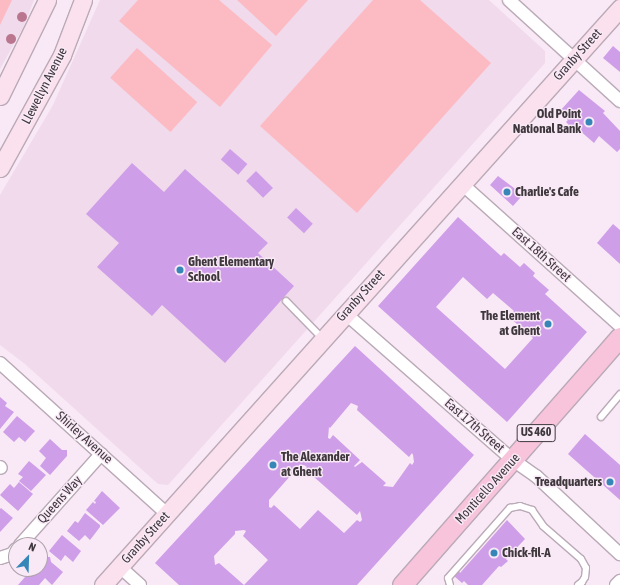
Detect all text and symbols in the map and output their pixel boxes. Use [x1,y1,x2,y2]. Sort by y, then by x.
street label: Granby Street [551,26,605,84]
street label: Llewellyn Avenue [19,45,71,127]
place label: Old Point National Bank [513,107,581,138]
marker: Old Point National Bank [584,117,594,127]
place label: Charlie's Cafe [515,184,579,200]
marker: Charlie's Cafe [502,187,512,197]
street label: East 18th Street [508,224,574,286]
place label: Ghent Elementary School [188,255,274,286]
marker: Ghent Elementary School [175,265,185,275]
street label: Granby Street [334,267,388,325]
place label: The Element at Ghent [480,309,540,340]
marker: The Element at Ghent [543,319,553,329]
street label: East 17th Street [441,396,507,456]
street label: Shirley Avenue [52,409,116,467]
road number: US 460 [516,423,556,443]
place label: The Alexander at Ghent [281,450,349,481]
street label: Monticello Avenue [452,451,524,527]
marker: The Alexander at Ghent [268,460,278,470]
street label: Queens Way [35,473,85,527]
place label: Treadquarters [535,474,602,490]
marker: Treadquarters [605,477,615,487]
street label: Granby Street [119,509,173,567]
north arrow [8,537,48,577]
text: N [27,540,38,554]
place label: Chick-fil-A [502,545,551,561]
marker: Chick-fil-A [489,548,499,558]

